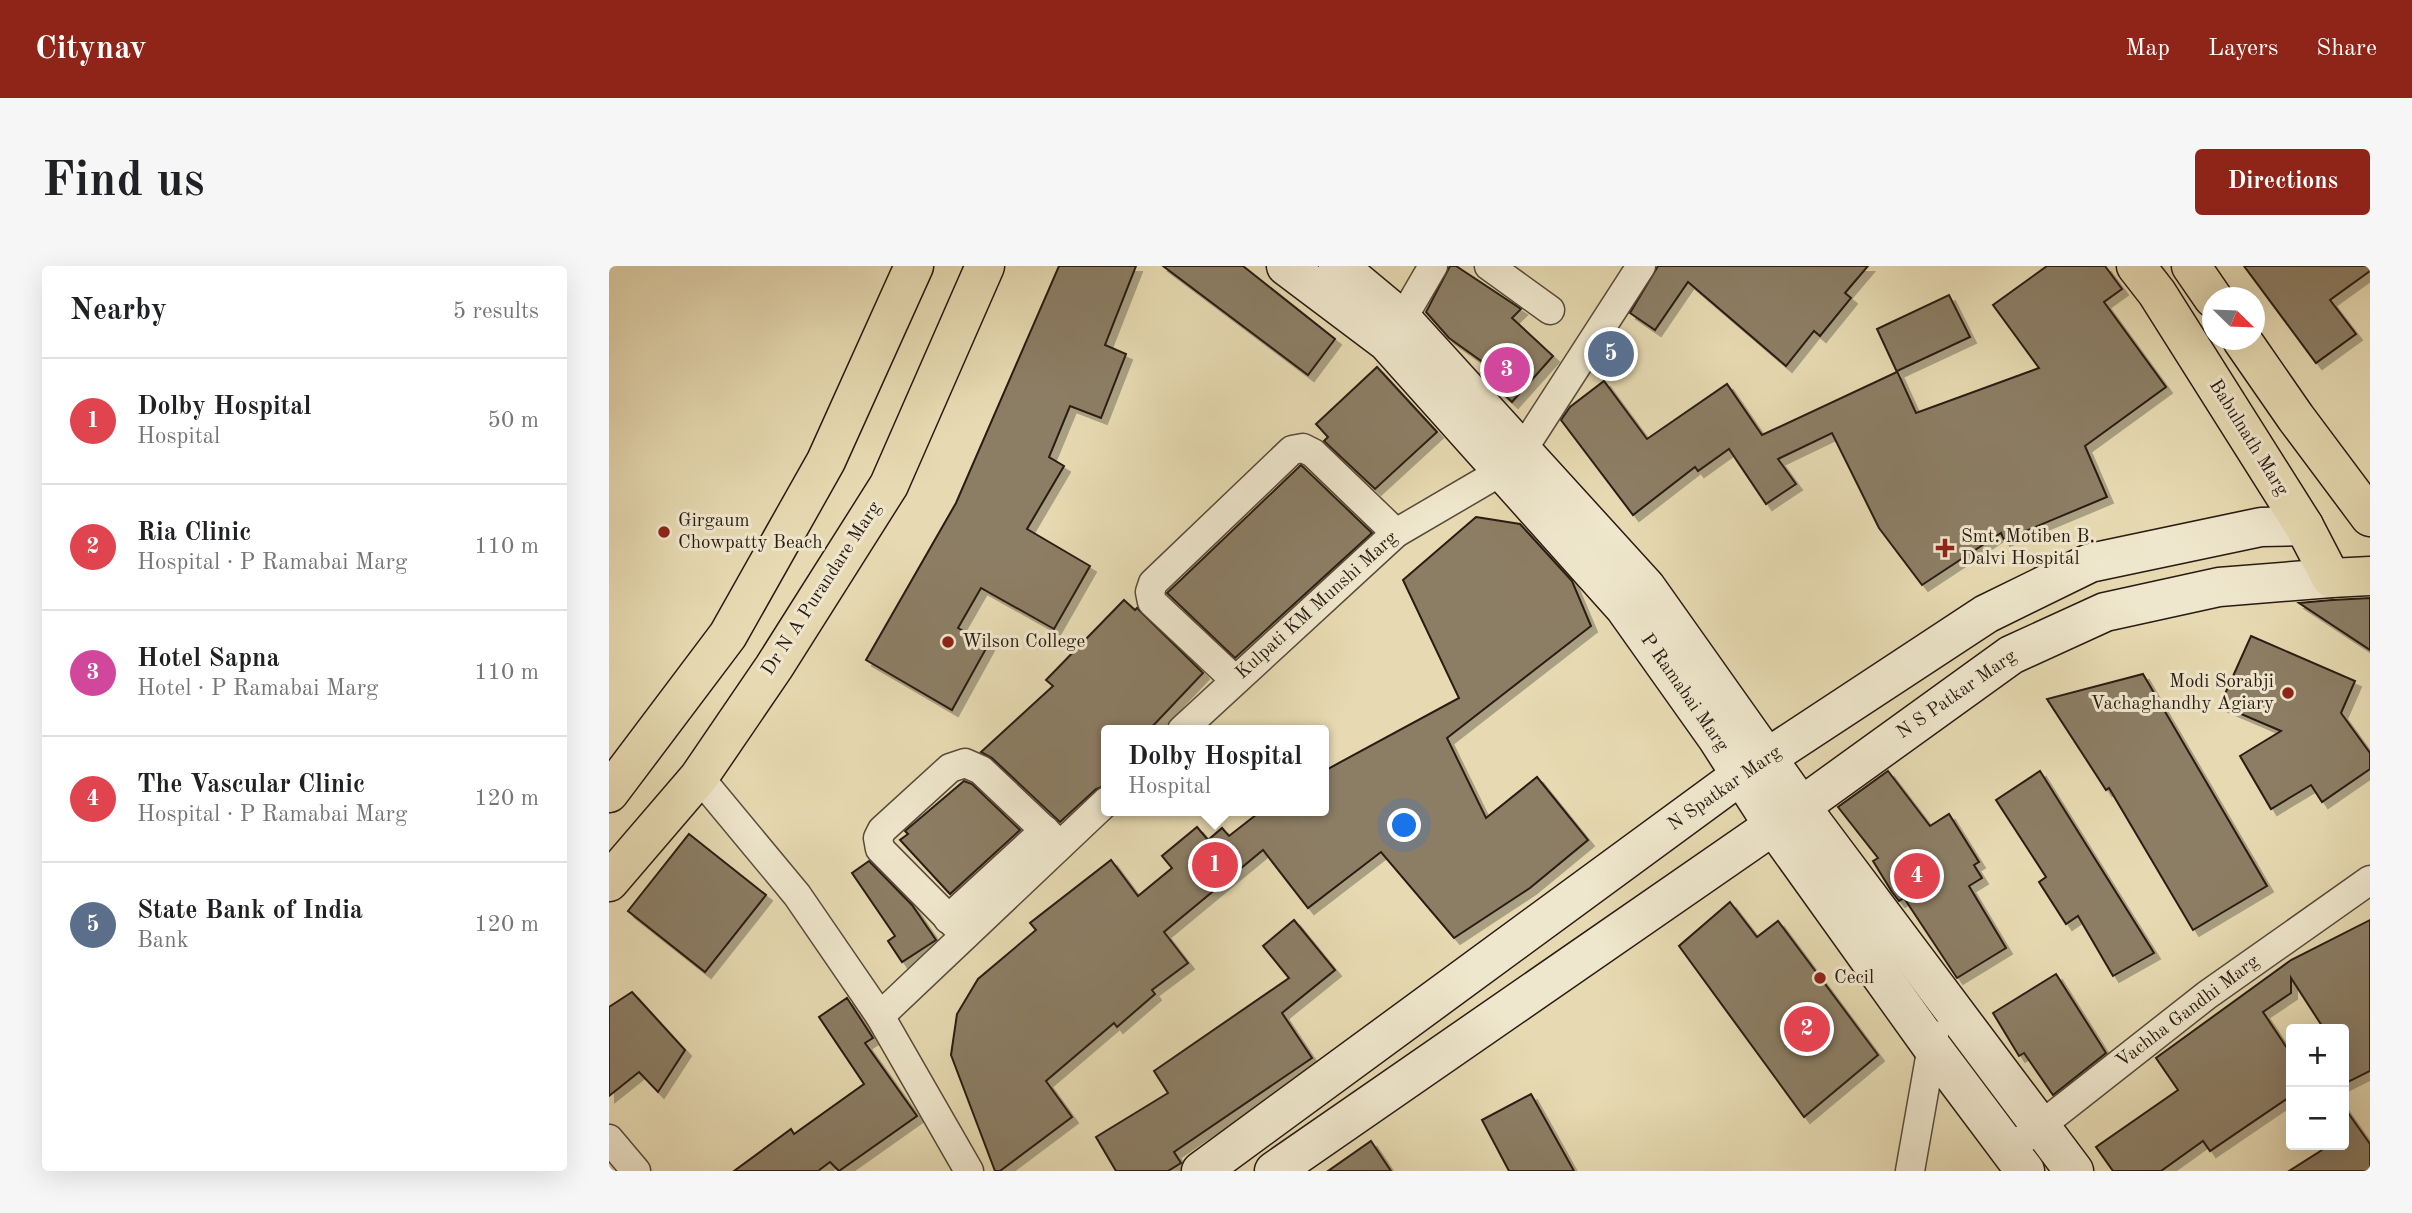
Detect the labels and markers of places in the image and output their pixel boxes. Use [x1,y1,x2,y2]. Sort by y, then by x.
pin: 5 [1588,328,1634,380]
pin: 3 [1484,344,1530,396]
place label: Girgaum Chowpatty Beach [678,512,823,553]
marker: Girgaum Chowpatty Beach [656,524,672,540]
place label: Smt. Motiben B. Dalvi Hospital [1961,528,2095,569]
marker: Smt. Motiben B. Dalvi Hospital [1935,538,1955,558]
place label: Wilson College [962,633,1085,652]
marker: Wilson College [940,634,956,650]
place label: Modi Sorabji Vachaghandhy Agiary [2090,673,2274,714]
marker: Modi Sorabji Vachaghandhy Agiary [2280,685,2296,701]
pin: 1 [1192,839,1238,891]
pin: 4 [1894,850,1940,902]
place label: Cecil [1834,969,1874,988]
marker: Cecil [1812,970,1828,986]
pin: 2 [1784,1003,1830,1055]

